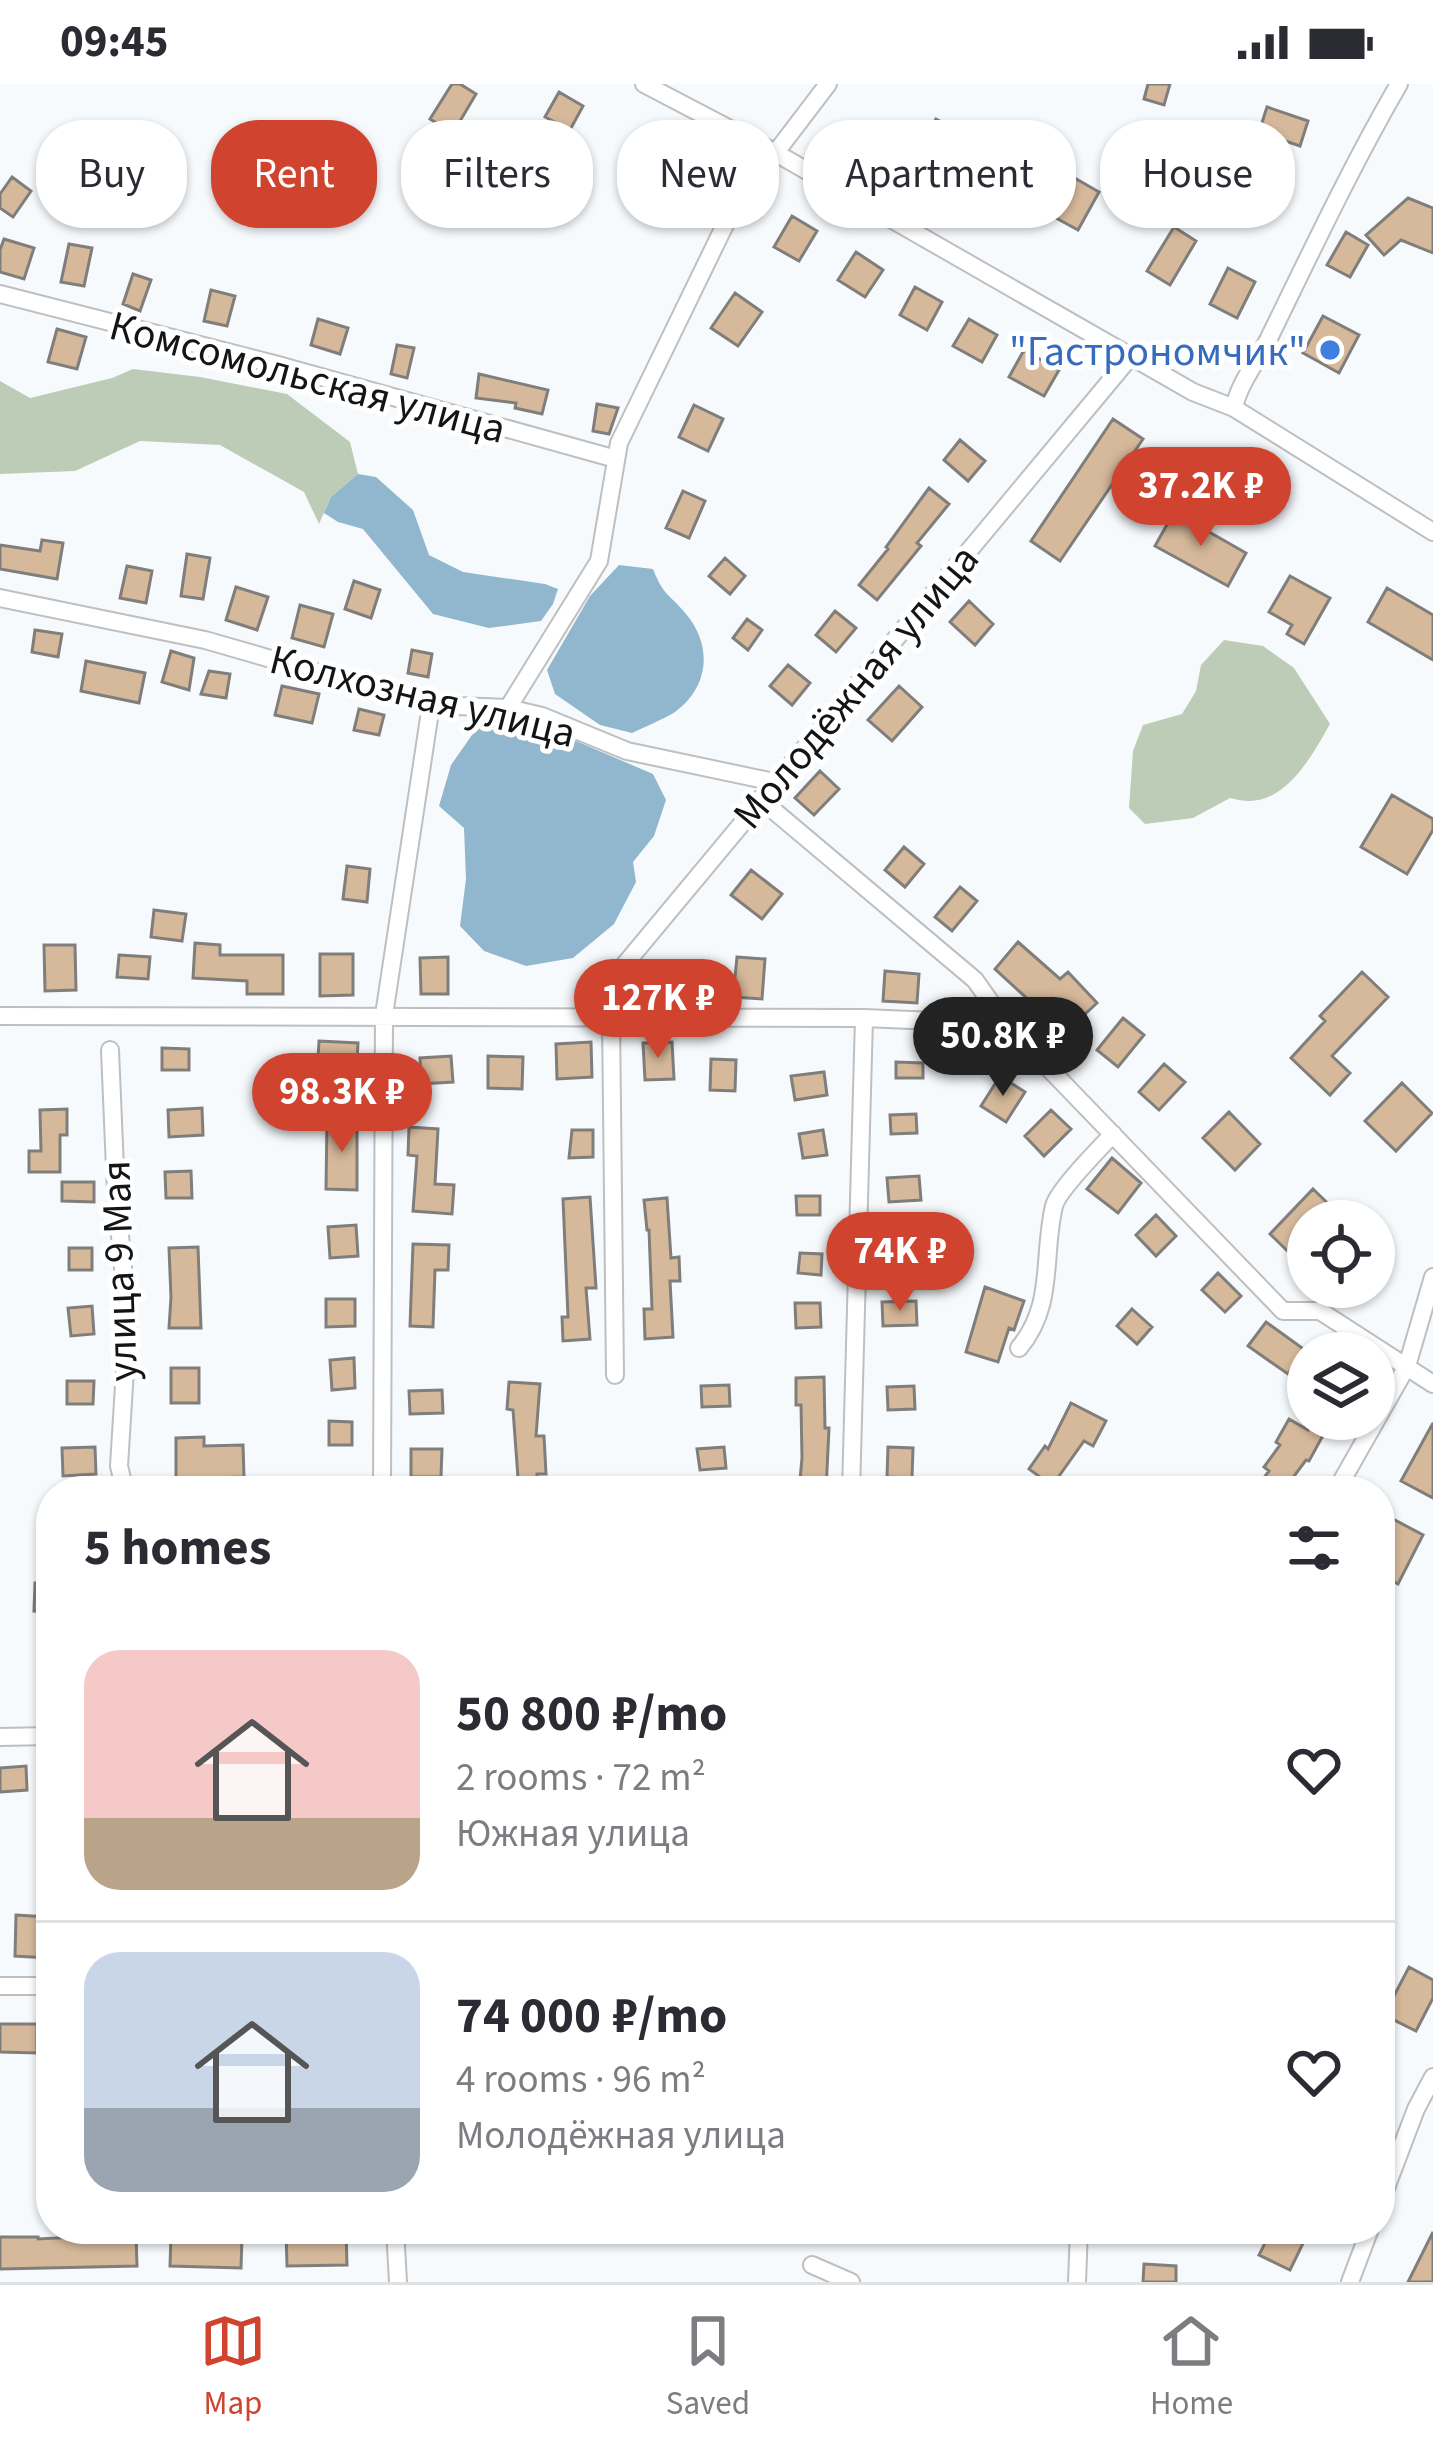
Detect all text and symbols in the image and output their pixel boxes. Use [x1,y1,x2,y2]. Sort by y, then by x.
text: 09:45 [60,10,169,74]
chip: Buy [36,120,187,228]
chip: Rent [211,120,377,228]
chip: Filters [401,120,593,228]
chip: New [617,120,779,228]
chip: Apartment [803,120,1076,228]
chip: House [1100,120,1295,228]
street label: Комсомольская улица [103,296,512,460]
place label: "Гастрономчик" [1009,322,1306,382]
marker: "Гастрономчик" [1317,337,1343,363]
pin: 37.2K ₽ [1090,447,1312,549]
text: 37.2K ₽ [1138,458,1264,514]
street label: Молодёжная улица [719,532,994,843]
street label: Колхозная улица [263,630,582,764]
pin: 127K ₽ [560,959,756,1061]
text: 127K ₽ [601,970,715,1026]
pin: 50.8K ₽ [892,997,1114,1099]
text: 50.8K ₽ [940,1008,1066,1064]
pin: 98.3K ₽ [231,1053,453,1155]
text: 98.3K ₽ [279,1064,405,1120]
street label: улица 9 Мая [86,1159,154,1382]
map controls [1287,1200,1395,1440]
button: locate [1287,1200,1395,1308]
pin: 74K ₽ [816,1212,984,1314]
text: 74K ₽ [853,1223,947,1279]
button: layers [1287,1332,1395,1440]
text: 5 homes [84,1512,271,1584]
icon: filters [1281,1515,1347,1581]
text: 50 800 ₽/mo [456,1678,727,1750]
icon: home [180,1698,324,1842]
icon: heart [1281,1737,1347,1803]
text: 2 rooms · 72 m² [456,1750,706,1806]
text: Южная улица [456,1806,690,1862]
text: 74 000 ₽/mo [456,1980,727,2052]
icon: home [180,2000,324,2144]
icon: heart [1281,2039,1347,2105]
text: 4 rooms · 96 m² [456,2052,706,2108]
text: Молодёжная улица [456,2108,786,2164]
tab: Map [200,2308,266,2427]
tab: Saved [666,2308,750,2427]
tab: Home [1150,2308,1233,2427]

